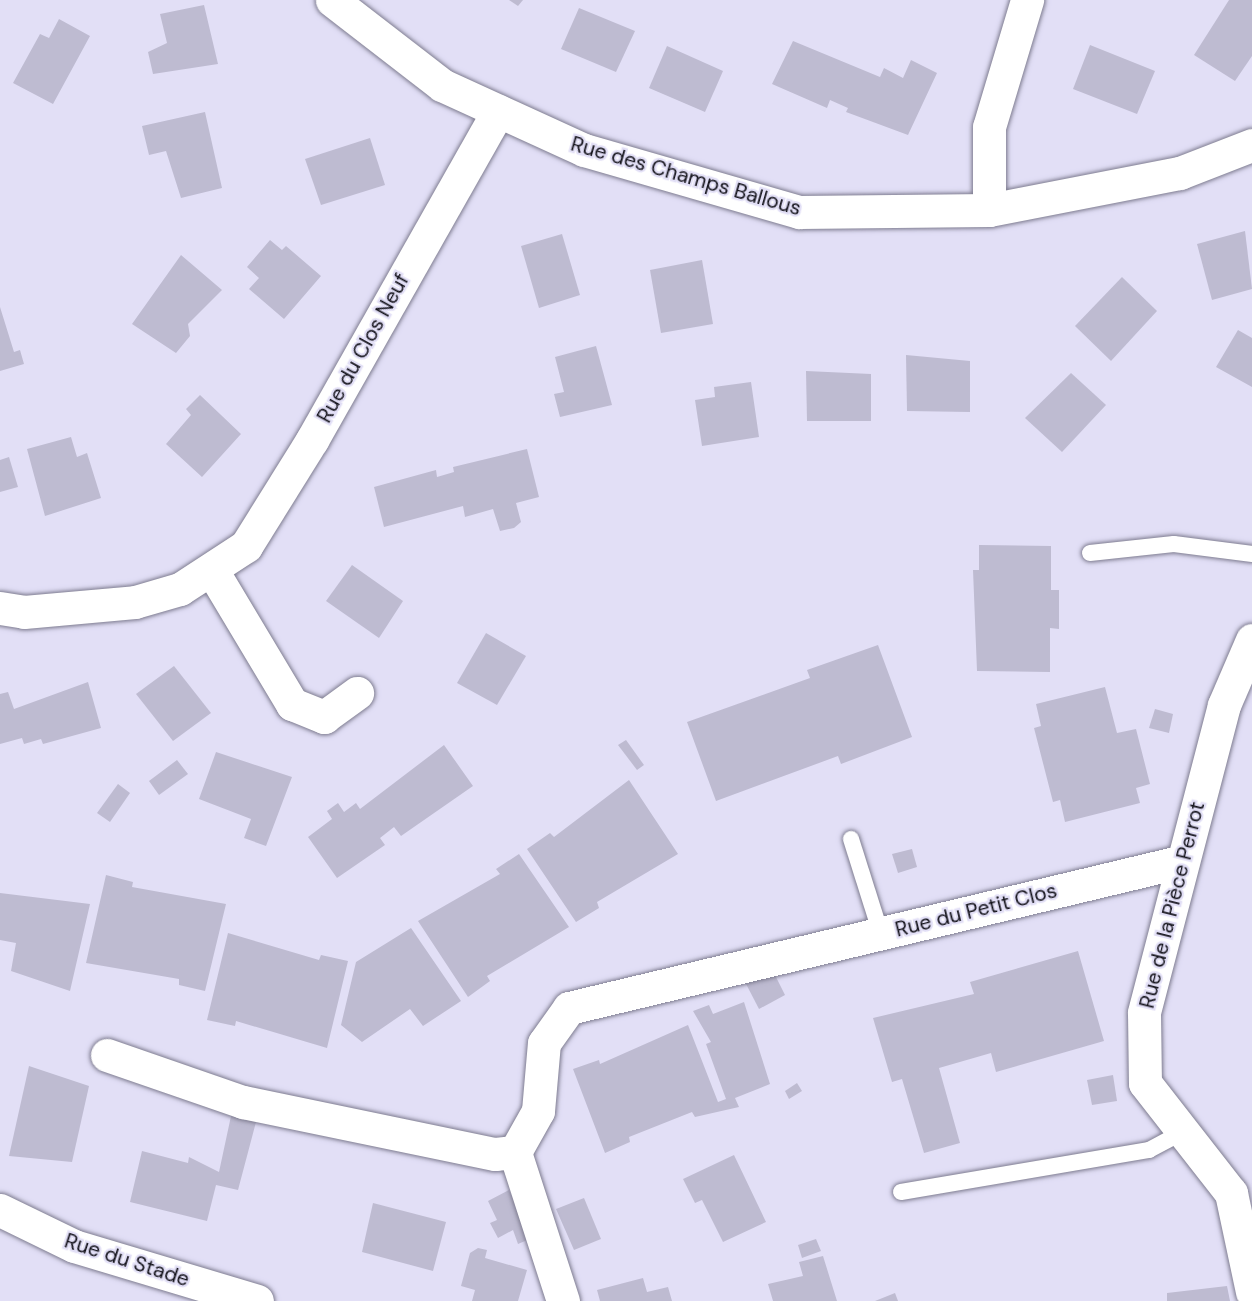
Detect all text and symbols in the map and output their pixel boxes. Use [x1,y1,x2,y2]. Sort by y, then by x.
street label: Rue des Champs Ballous [568,131,804,221]
street label: Rue du Clos Neuf [312,269,414,427]
street label: Rue de la Pièce Perrot [1134,799,1210,1011]
street label: Rue du Petit Clos [893,878,1059,942]
street label: Rue du Stade [61,1228,193,1292]

